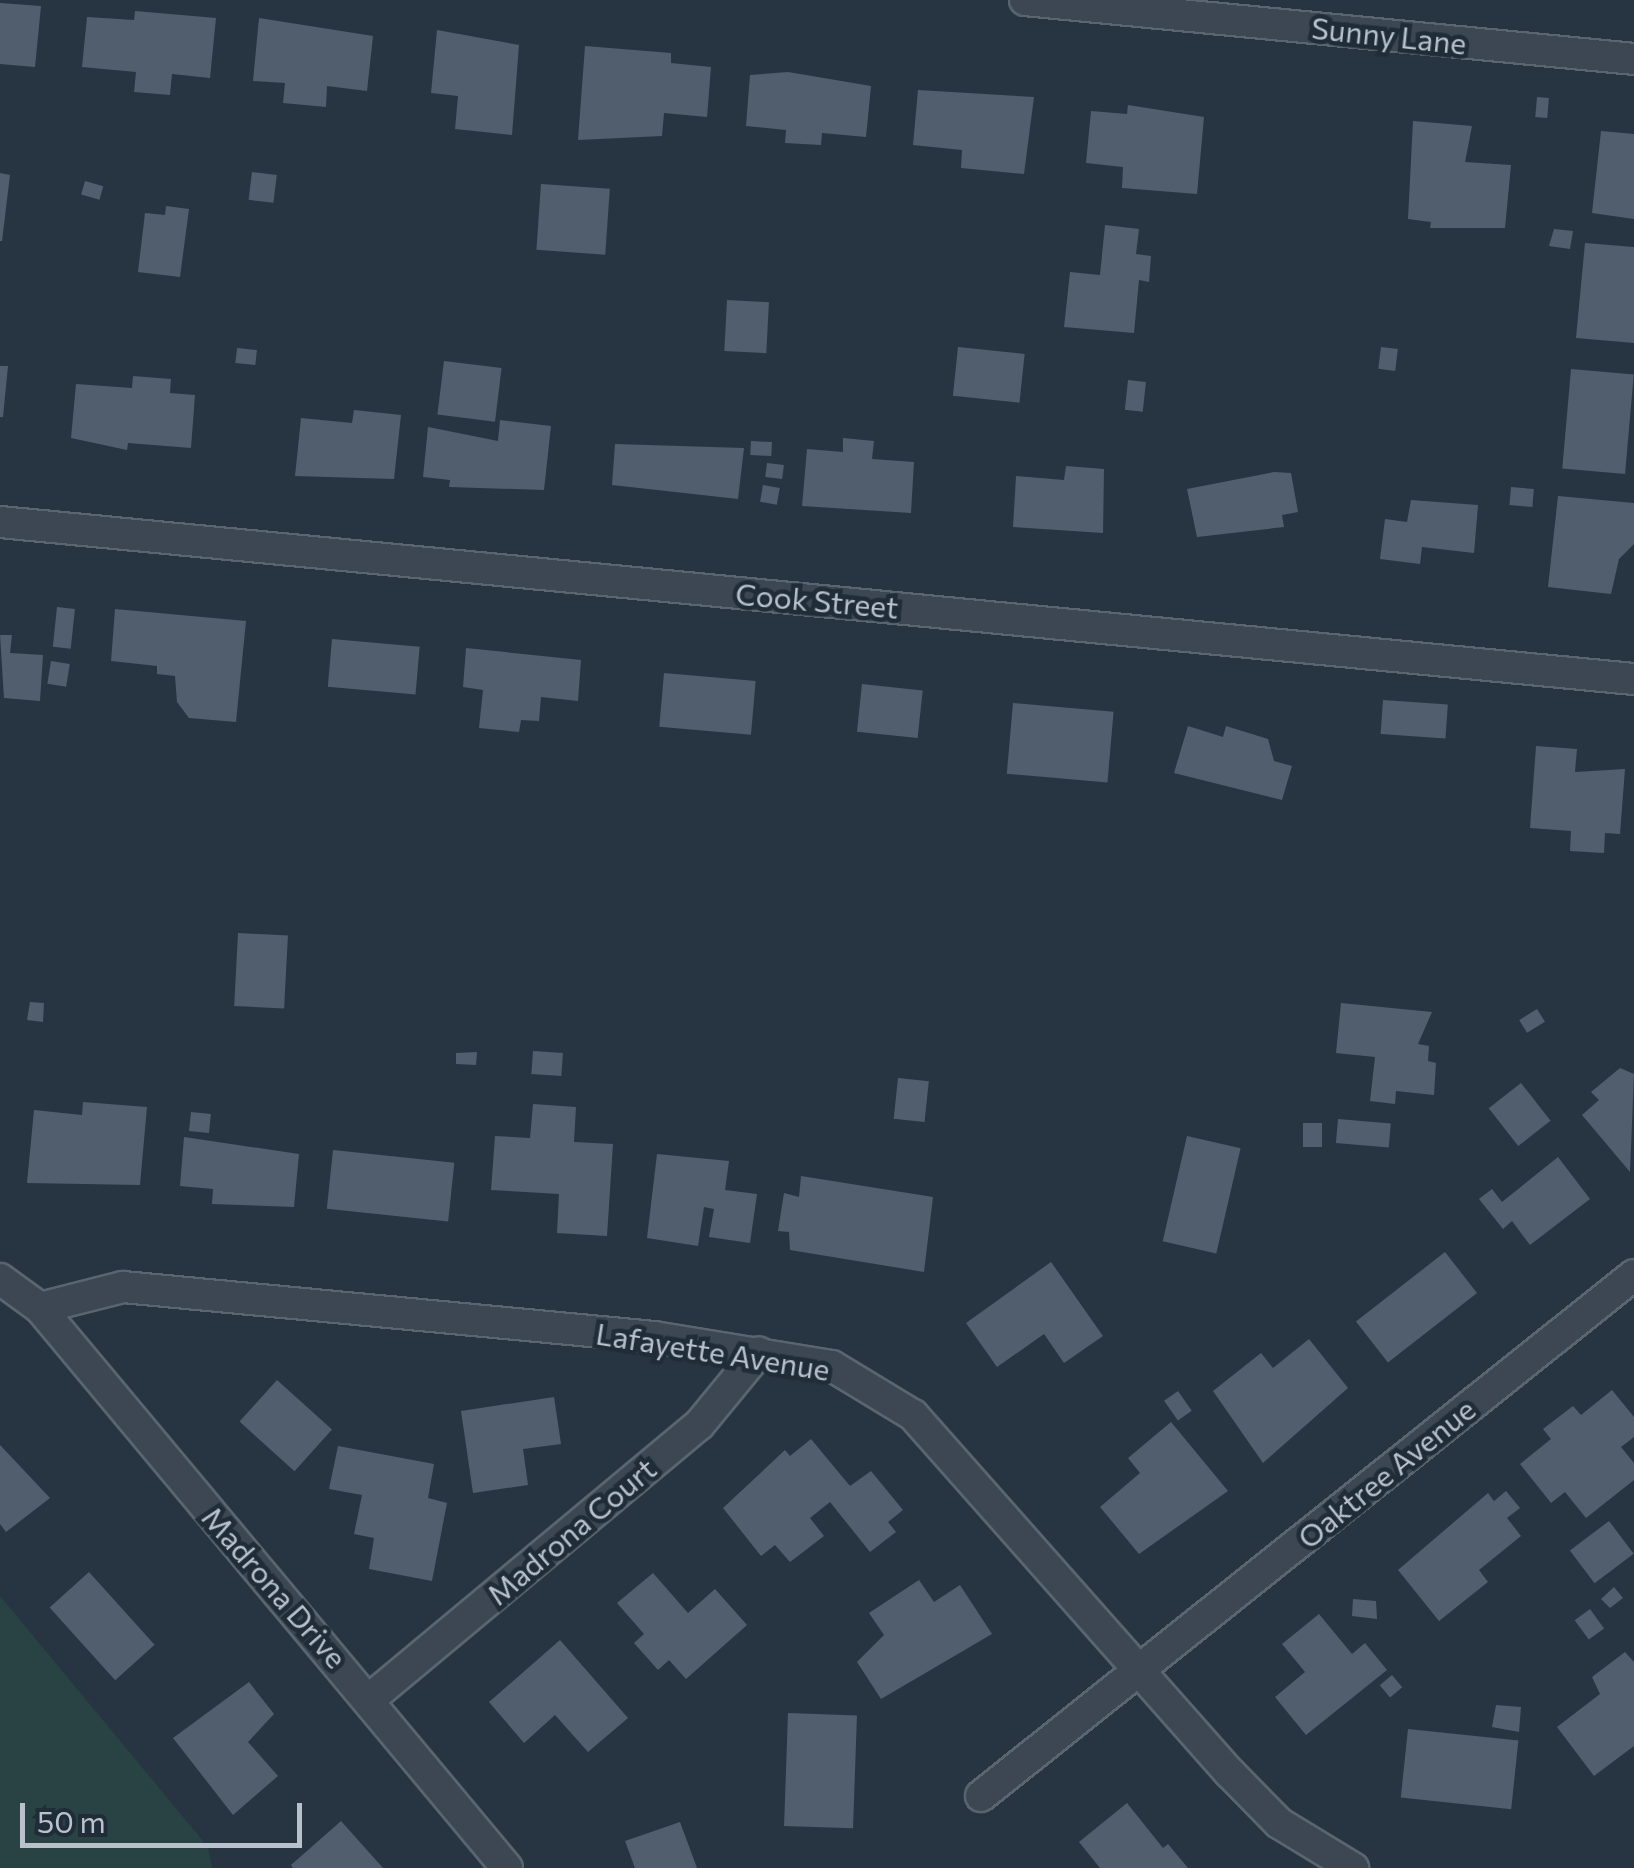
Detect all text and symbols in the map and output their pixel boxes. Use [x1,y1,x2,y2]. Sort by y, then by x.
street label: Sunny Lane [1310,9,1468,61]
street label: Cook Street [734,575,900,625]
street label: Lafayette Avenue [593,1315,833,1387]
street label: Oaktree Avenue [1290,1391,1482,1555]
street label: Madrona Court [479,1450,663,1612]
street label: Madrona Drive [195,1499,355,1675]
scale bar [25,1783,308,1845]
text: 50 m [37,1802,106,1839]

